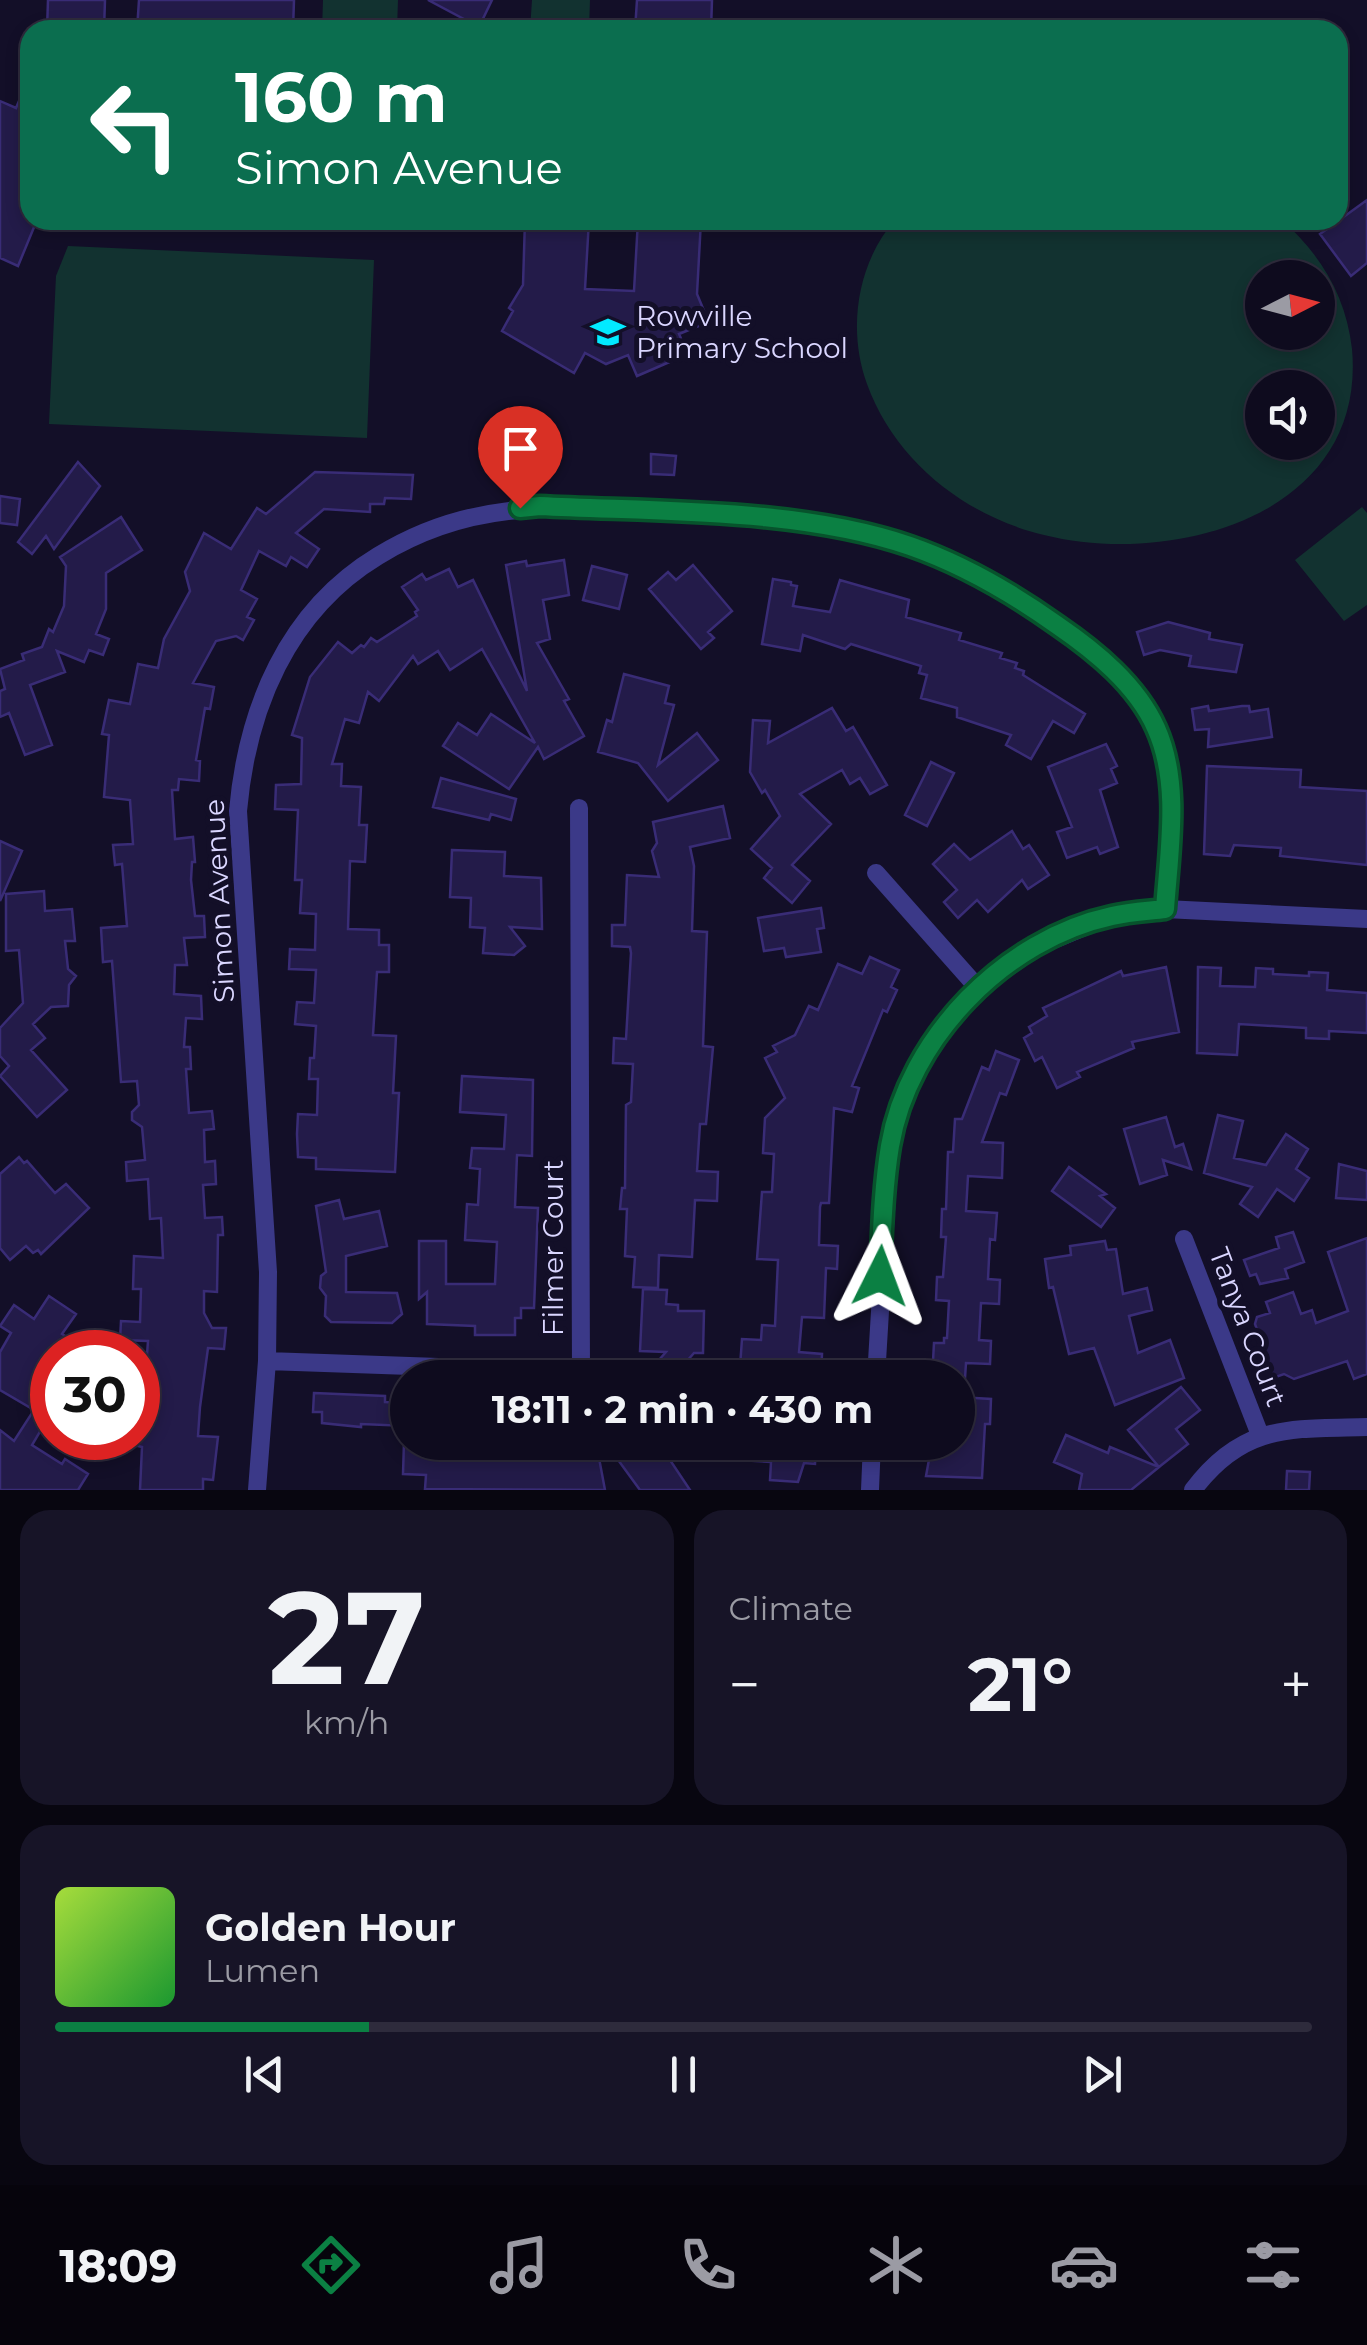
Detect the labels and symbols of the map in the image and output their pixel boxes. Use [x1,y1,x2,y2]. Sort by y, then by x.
north arrow [1245,260,1335,350]
place label: Rowville Primary School [636,299,848,365]
school or university icon: Rowville Primary School [589,313,627,351]
pin [478,406,563,509]
street label: Simon Avenue [197,798,241,1004]
street label: Filmer Court [536,1160,570,1336]
position arrow [828,1224,932,1328]
street label: Tanya Court [1202,1243,1294,1411]
speed limit sign: 30 [30,1330,160,1460]

